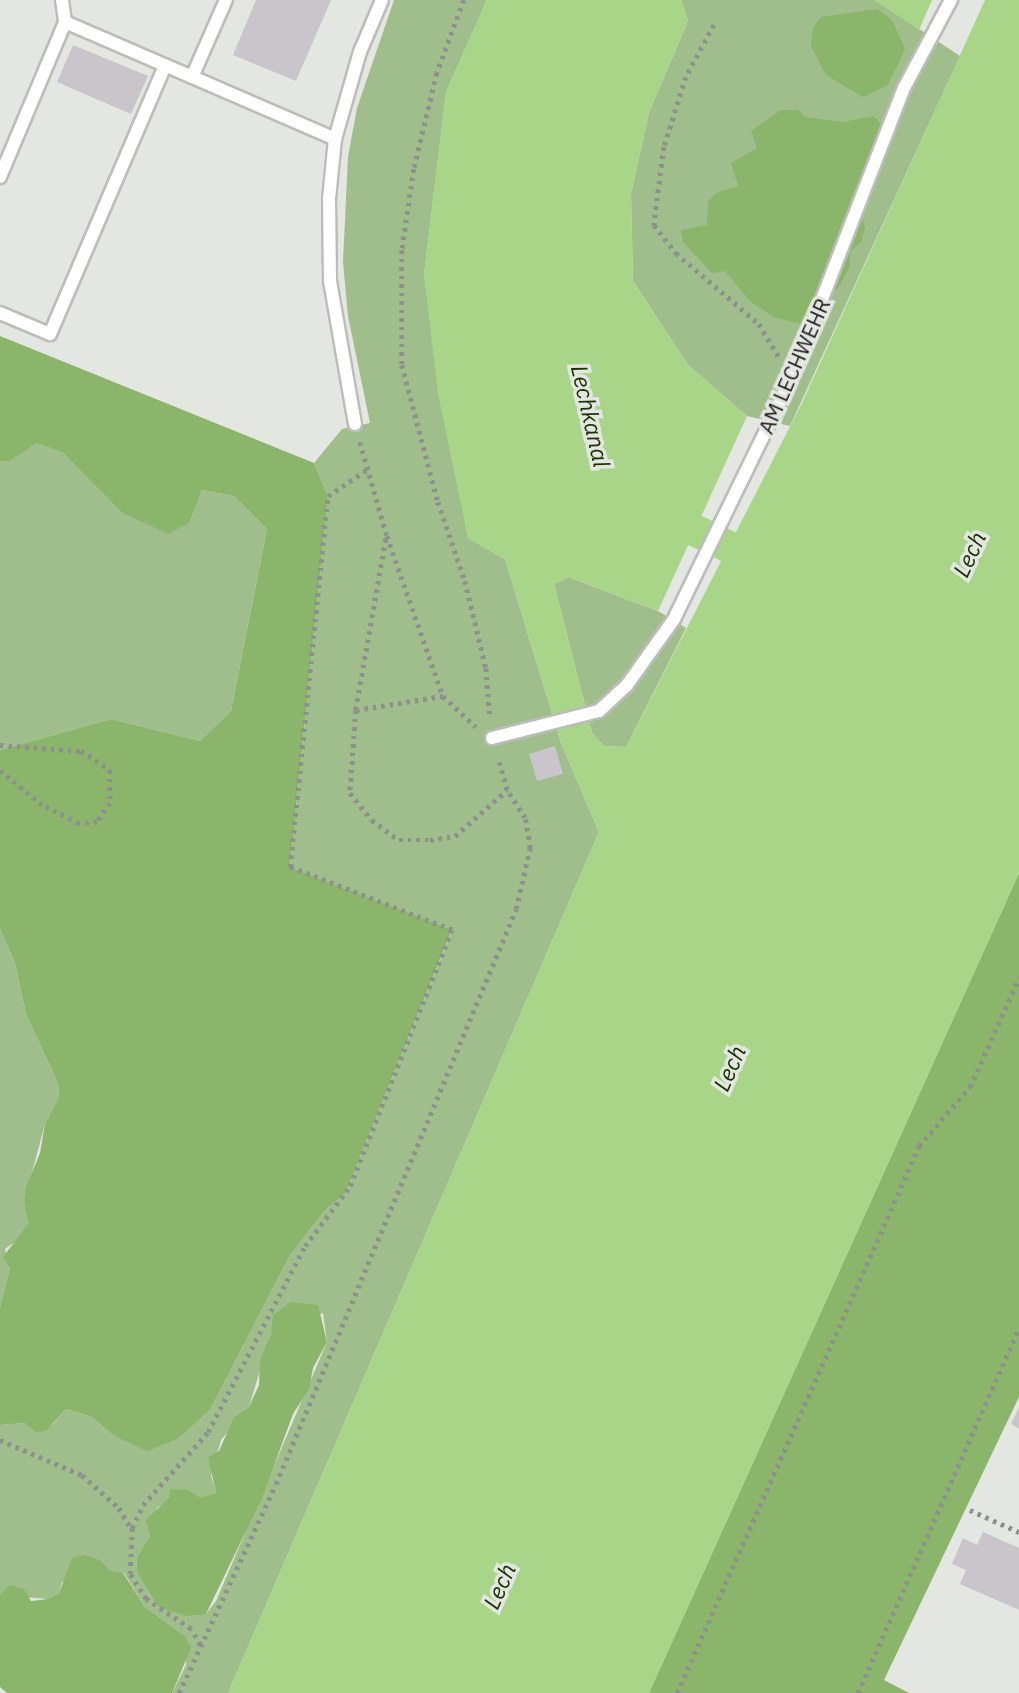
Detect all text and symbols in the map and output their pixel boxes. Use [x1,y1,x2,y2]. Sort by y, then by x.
street label: AM LECHWEHR [753,294,835,438]
water label: Lechkanal [566,362,616,470]
water label: Lech [947,527,991,581]
water label: Lech [707,1041,751,1095]
water label: Lech [477,1559,521,1613]

